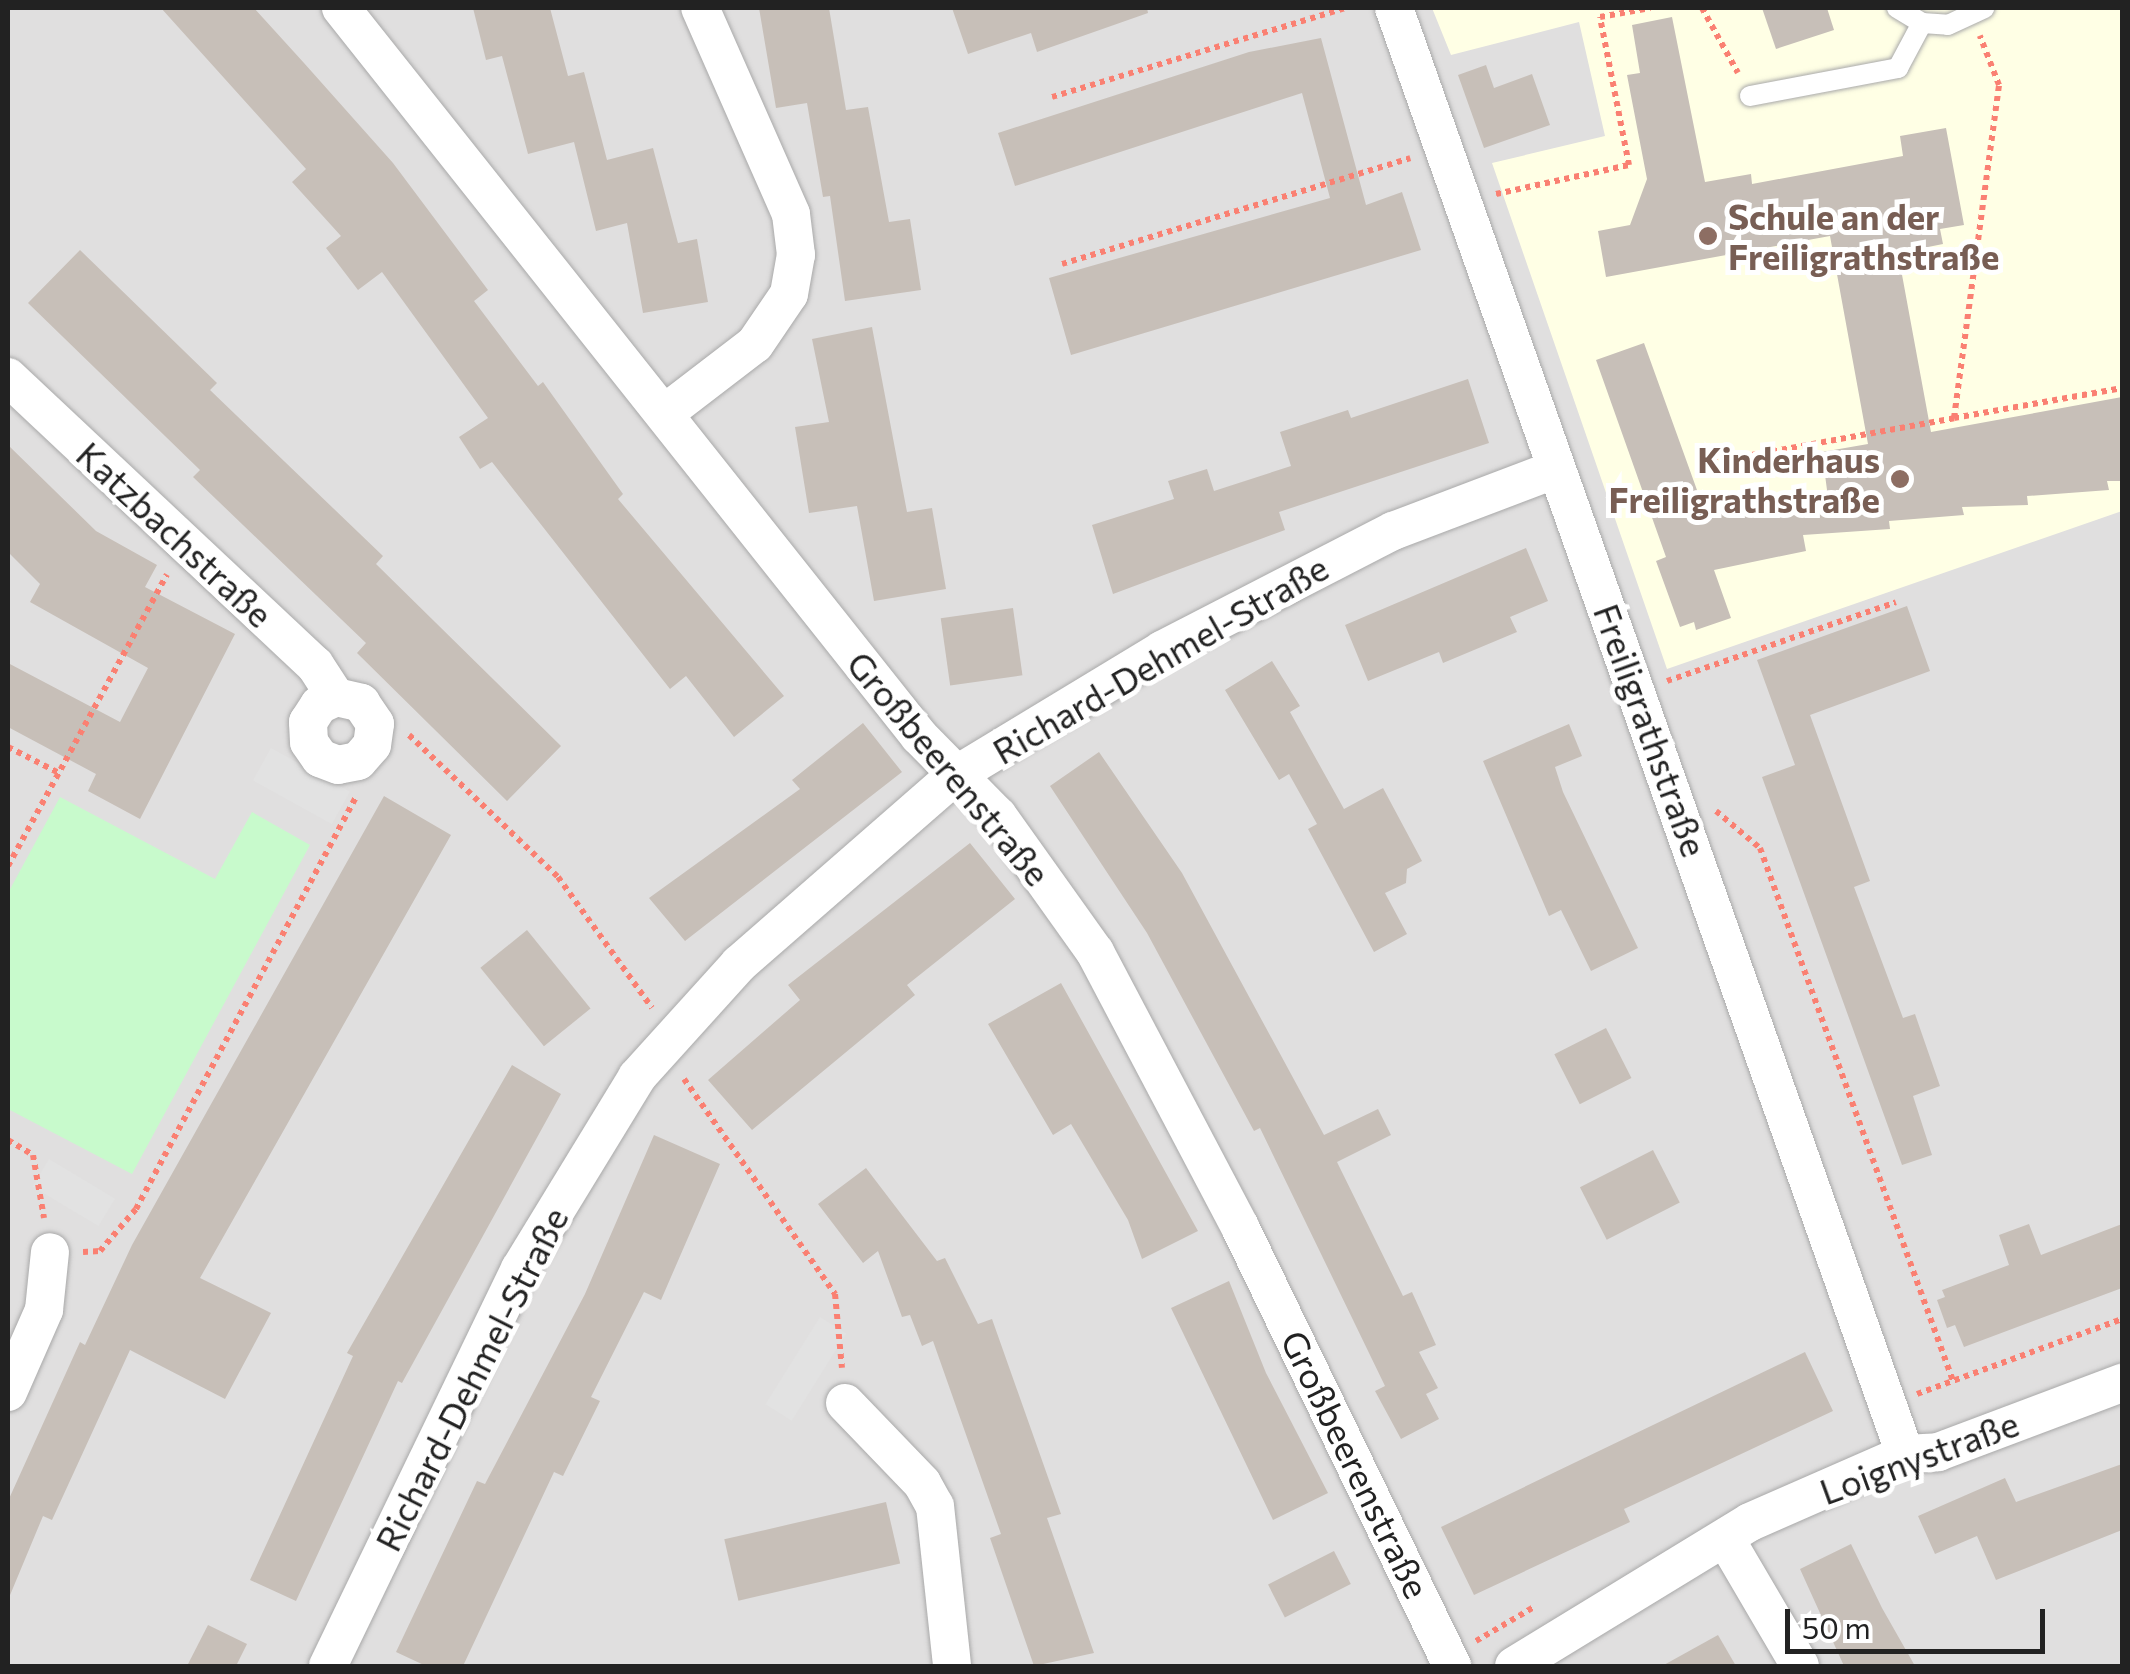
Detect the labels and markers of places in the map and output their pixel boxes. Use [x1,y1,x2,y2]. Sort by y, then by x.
place label: Schule an der Freiligrathstraße [1728,195,1999,277]
marker: Schule an der Freiligrathstraße [1697,225,1719,247]
place label: Kinderhaus Freiligrathstraße [1609,438,1880,520]
marker: Kinderhaus Freiligrathstraße [1889,468,1911,490]

